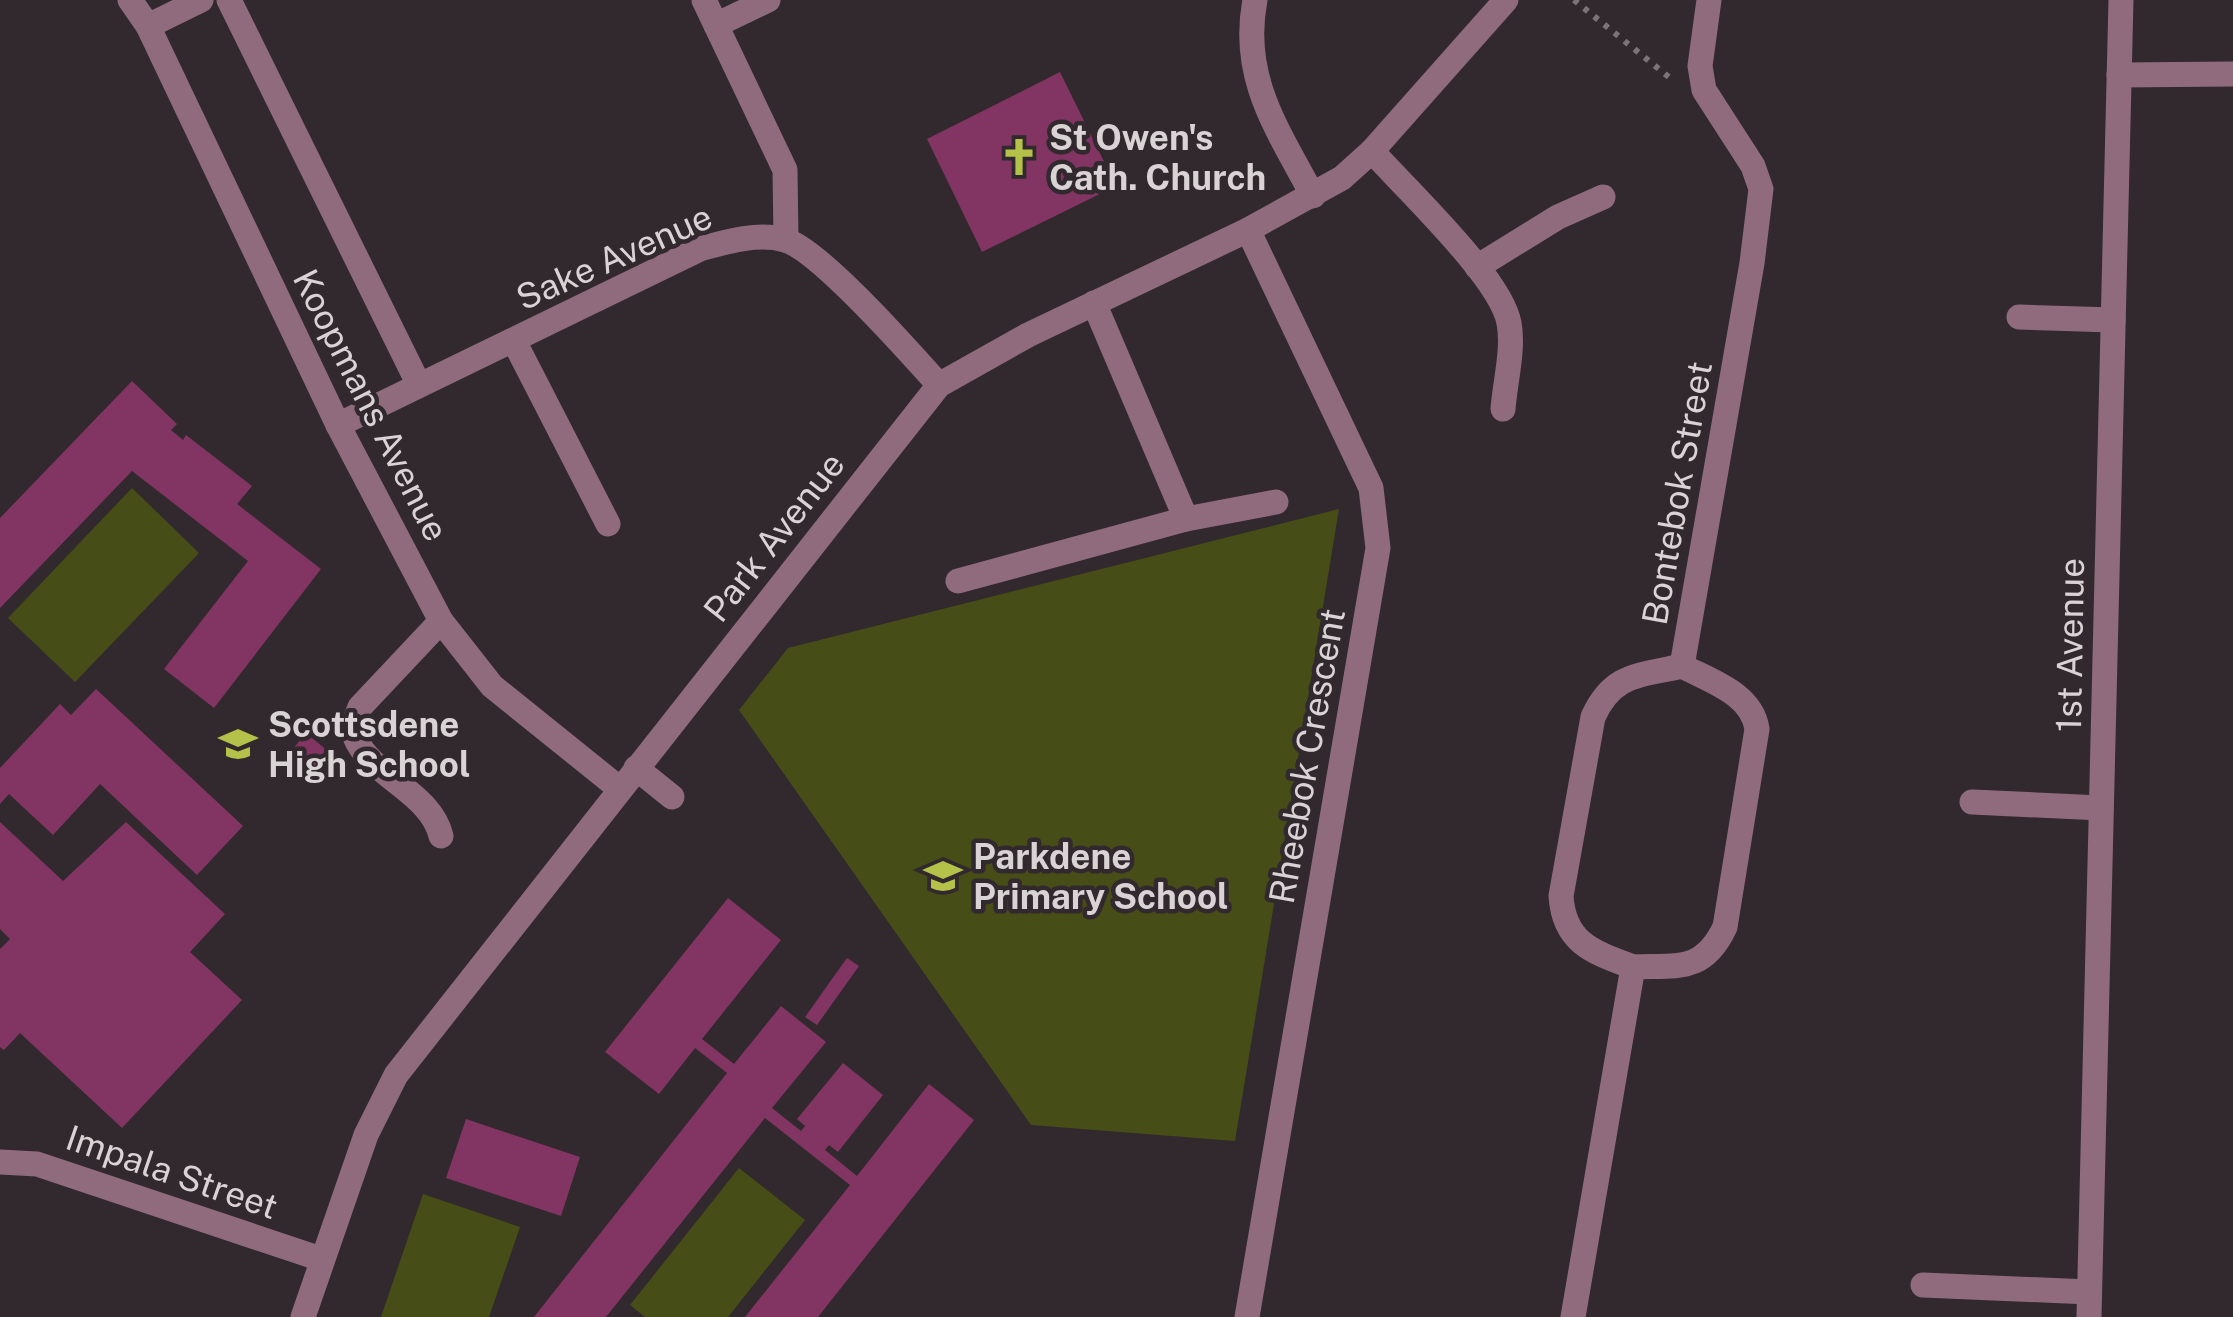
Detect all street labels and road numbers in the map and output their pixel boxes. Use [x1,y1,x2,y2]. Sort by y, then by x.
street label: Sake Avenue [510,196,718,318]
street label: Koopmans Avenue [285,262,457,548]
street label: Bontebok Street [1634,358,1720,628]
street label: Park Avenue [695,444,853,630]
street label: 1st Avenue [2048,558,2092,732]
street label: Rheebok Crescent [1261,605,1353,907]
street label: Impala Street [61,1117,283,1227]

